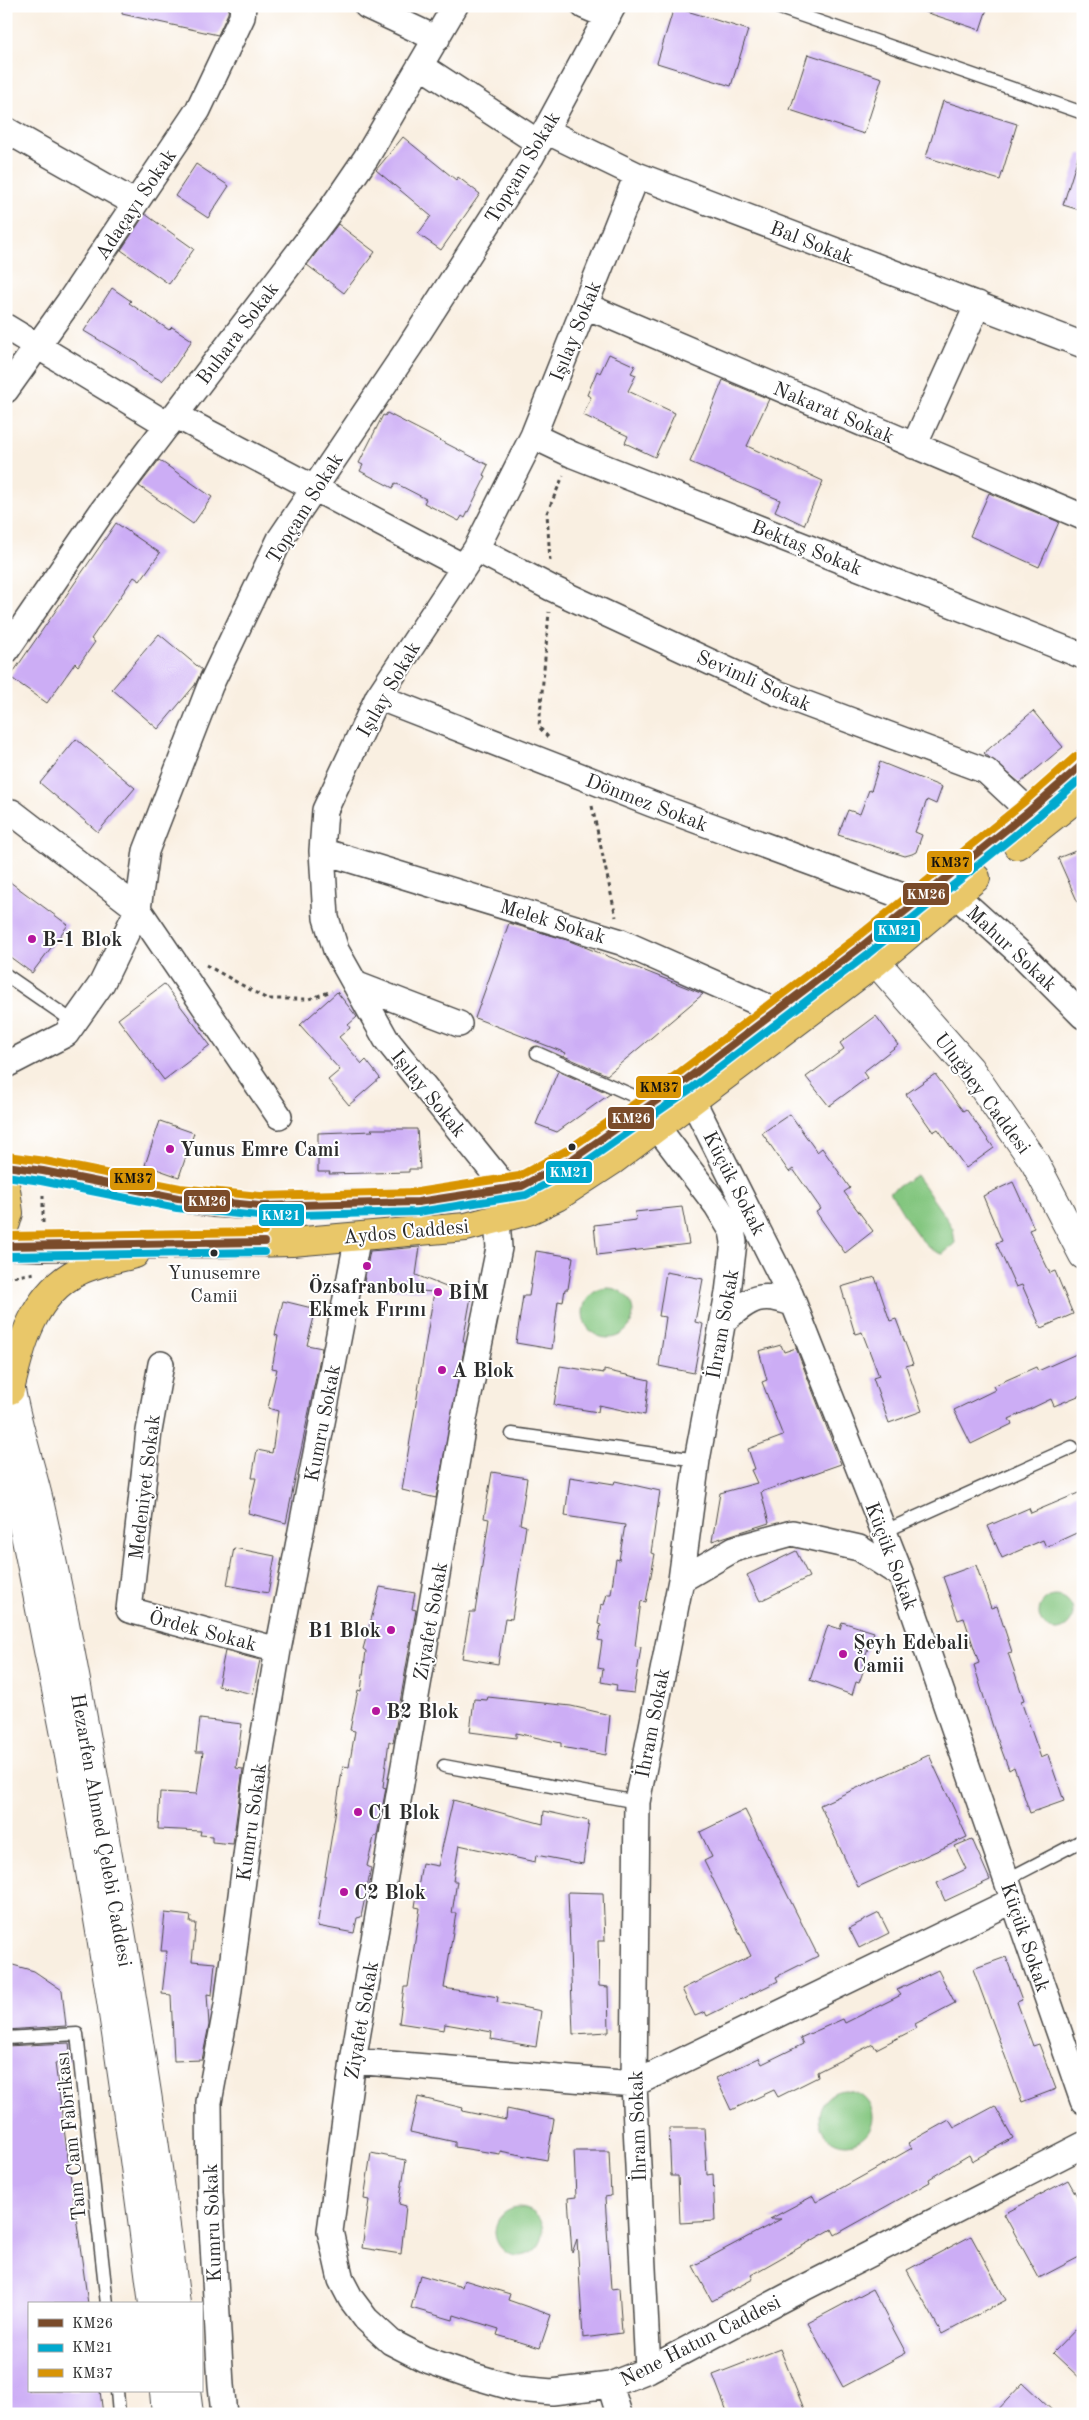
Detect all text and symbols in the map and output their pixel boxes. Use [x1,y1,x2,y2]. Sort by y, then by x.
street label: Topçam Sokak [483,109,565,227]
street label: Adaçayı Sokak [92,146,181,264]
street label: Bal Sokak [767,219,856,269]
street label: Buhara Sokak [194,279,283,389]
street label: Işılay Sokak [548,279,606,385]
street label: Nakarat Sokak [770,379,897,448]
street label: Topçam Sokak [264,450,348,568]
street label: Bektaş Sokak [748,518,864,580]
street label: Işılay Sokak [355,639,425,741]
street label: Sevimli Sokak [693,648,813,716]
street label: Dönmez Sokak [583,771,710,836]
line badge: KM37 [926,850,973,874]
text: KM37 [930,856,970,870]
line badge: KM26 [902,882,950,906]
text: KM26 [906,888,946,902]
street label: Melek Sokak [497,897,608,948]
street label: Mahur Sokak [962,903,1060,996]
line badge: KM21 [873,919,921,943]
text: KM21 [877,924,917,938]
place label: B-1 Blok [42,931,122,951]
marker: B-1 Blok [26,933,38,945]
street label: Uluğbey Caddesi [930,1030,1033,1158]
street label: Işılay Sokak [386,1047,469,1142]
line badge: KM37 [635,1075,682,1099]
text: KM37 [639,1081,679,1095]
line badge: KM26 [607,1106,655,1130]
text: KM26 [611,1112,651,1126]
street label: Küçük Sokak [698,1128,768,1239]
place label: Yunus Emre Cami [180,1141,339,1161]
unlabelled marker [567,1142,577,1152]
marker: Yunus Emre Cami [164,1143,176,1155]
line badge: KM21 [545,1160,593,1184]
text: KM21 [549,1166,589,1180]
line badge: KM37 [109,1167,156,1191]
text: KM37 [113,1172,153,1186]
line badge: KM26 [183,1189,231,1213]
text: KM26 [187,1195,227,1209]
line badge: KM21 [258,1203,305,1227]
text: KM21 [261,1209,301,1223]
street label: Aydos Caddesi [342,1218,470,1248]
marker: Yunusemre Cami̇i̇ [209,1248,219,1258]
marker: Özsafranbolu Ekmek Fırını [361,1260,373,1272]
place label: Yunusemre Cami̇i̇ [168,1265,260,1307]
street label: İhram Sokak [702,1267,743,1381]
place label: Özsafranbolu Ekmek Fırını [308,1274,426,1321]
place label: BİM [448,1280,489,1304]
marker: BİM [432,1286,444,1298]
place label: A Blok [452,1362,514,1382]
street label: Kumru Sokak [303,1363,345,1484]
marker: A Blok [436,1364,448,1376]
street label: Medeniyet Sokak [127,1413,165,1561]
street label: Küçük Sokak [860,1500,920,1614]
street label: Ziyafet Sokak [412,1561,452,1682]
street label: Ördek Sokak [146,1605,259,1656]
place label: B1 Blok [308,1622,381,1642]
marker: B1 Blok [385,1624,397,1636]
place label: Şeyh Edebali Camii [853,1634,969,1677]
marker: Şeyh Edebali Camii [837,1648,849,1660]
street label: İhram Sokak [632,1666,674,1780]
street label: Hezarfen Ahmed Çelebi Caddesi [66,1692,134,1969]
place label: B2 Blok [386,1703,459,1723]
marker: B2 Blok [370,1705,382,1717]
street label: Kumru Sokak [235,1762,271,1883]
place label: C1 Blok [368,1804,440,1824]
marker: C1 Blok [352,1806,364,1818]
street label: Küçük Sokak [996,1880,1052,1995]
place label: C2 Blok [354,1884,426,1904]
marker: C2 Blok [338,1886,350,1898]
street label: Ziyafet Sokak [343,1960,383,2081]
street label: Tam Cam Fabrikası [53,2050,91,2221]
street label: İhram Sokak [625,2070,651,2182]
street label: Kumru Sokak [202,2163,226,2283]
street label: Nene Hatun Caddesi [617,2293,784,2391]
legend [28,2302,202,2392]
text: KM26 [72,2317,113,2332]
text: KM21 [72,2341,113,2356]
text: KM37 [72,2367,113,2382]

